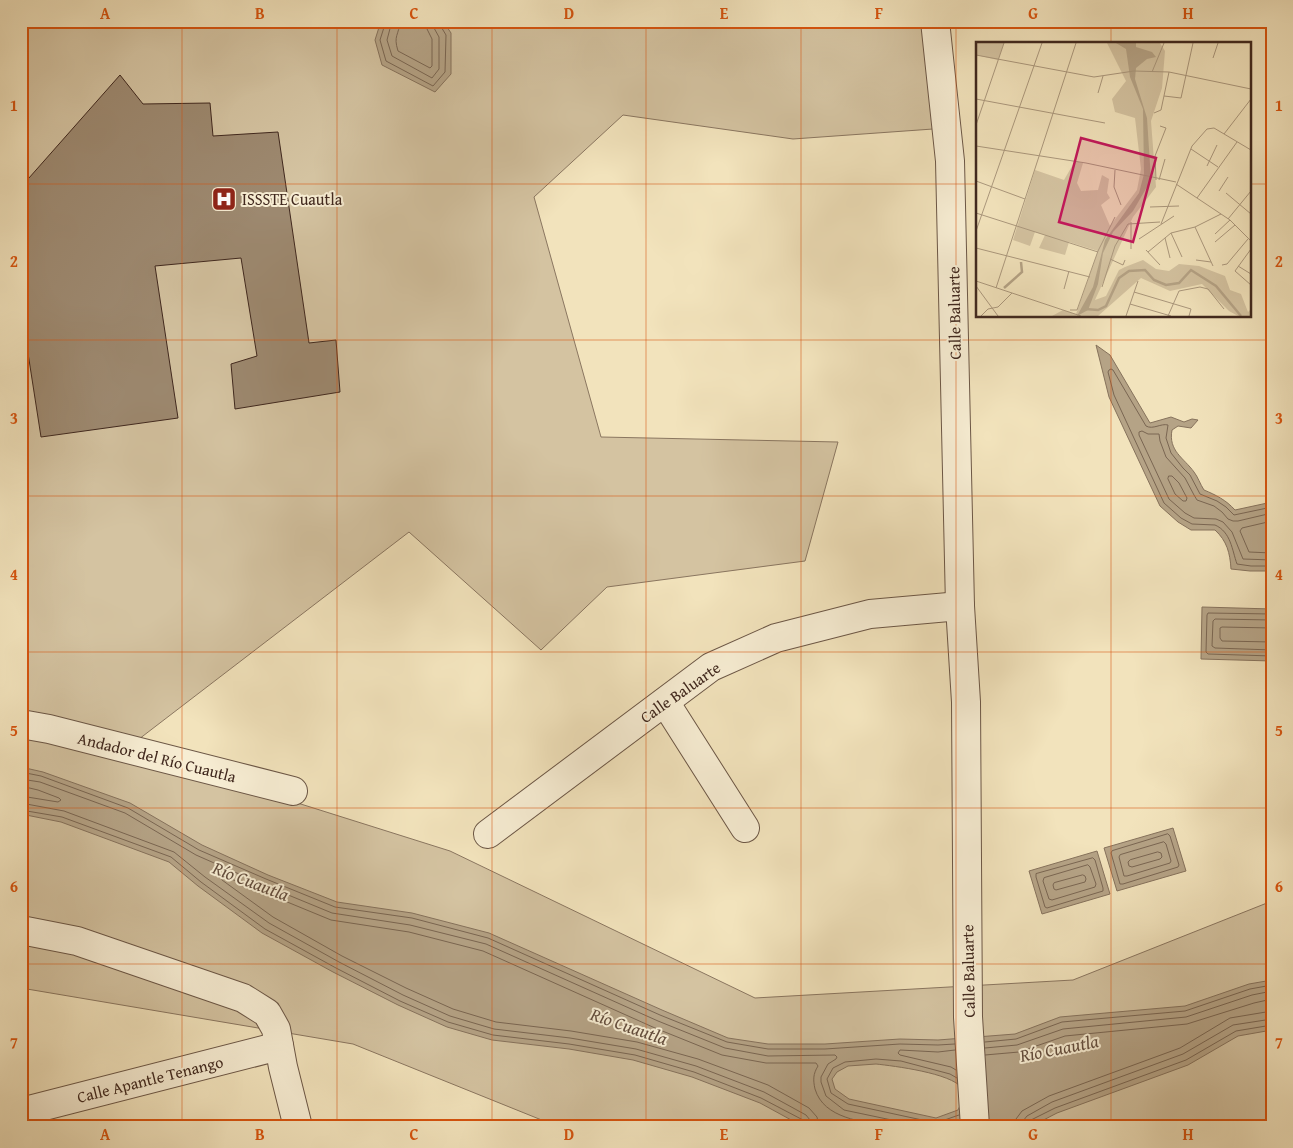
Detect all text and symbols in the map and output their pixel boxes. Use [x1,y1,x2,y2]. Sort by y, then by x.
text: A [100,1,111,25]
text: B [255,1,265,25]
text: C [409,1,419,25]
text: D [564,1,574,25]
text: E [720,1,729,25]
text: F [875,1,883,25]
text: G [1028,1,1038,25]
text: H [1182,1,1194,25]
inset map [976,42,1250,318]
text: 1 [10,93,18,117]
text: 1 [1275,93,1283,117]
hospital icon: ISSSTE Cuautla [211,186,237,212]
place label: ISSSTE Cuautla [242,187,343,211]
text: 2 [10,249,18,273]
text: 2 [1275,249,1283,273]
street label: Calle Baluarte [941,266,967,360]
text: 3 [10,406,18,430]
text: 3 [1275,406,1283,430]
text: 4 [10,562,18,586]
text: 4 [1275,562,1283,586]
street label: Calle Baluarte [635,655,725,729]
text: 5 [10,718,18,742]
text: 5 [1275,718,1283,742]
street label: Andador del Río Cuautla [75,726,239,788]
water label: Río Cuautla [208,854,294,908]
text: 6 [10,874,18,898]
text: 6 [1275,874,1283,898]
street label: Calle Baluarte [955,924,981,1018]
water label: Río Cuautla [586,1000,672,1052]
water label: Río Cuautla [1016,1027,1101,1069]
text: 7 [10,1030,18,1054]
text: 7 [1275,1030,1283,1054]
street label: Calle Apantle Tenango [74,1049,226,1109]
text: A [100,1122,111,1146]
text: B [255,1122,265,1146]
text: C [409,1122,419,1146]
text: D [564,1122,574,1146]
text: E [720,1122,729,1146]
text: F [875,1122,883,1146]
text: G [1028,1122,1038,1146]
text: H [1182,1122,1194,1146]

